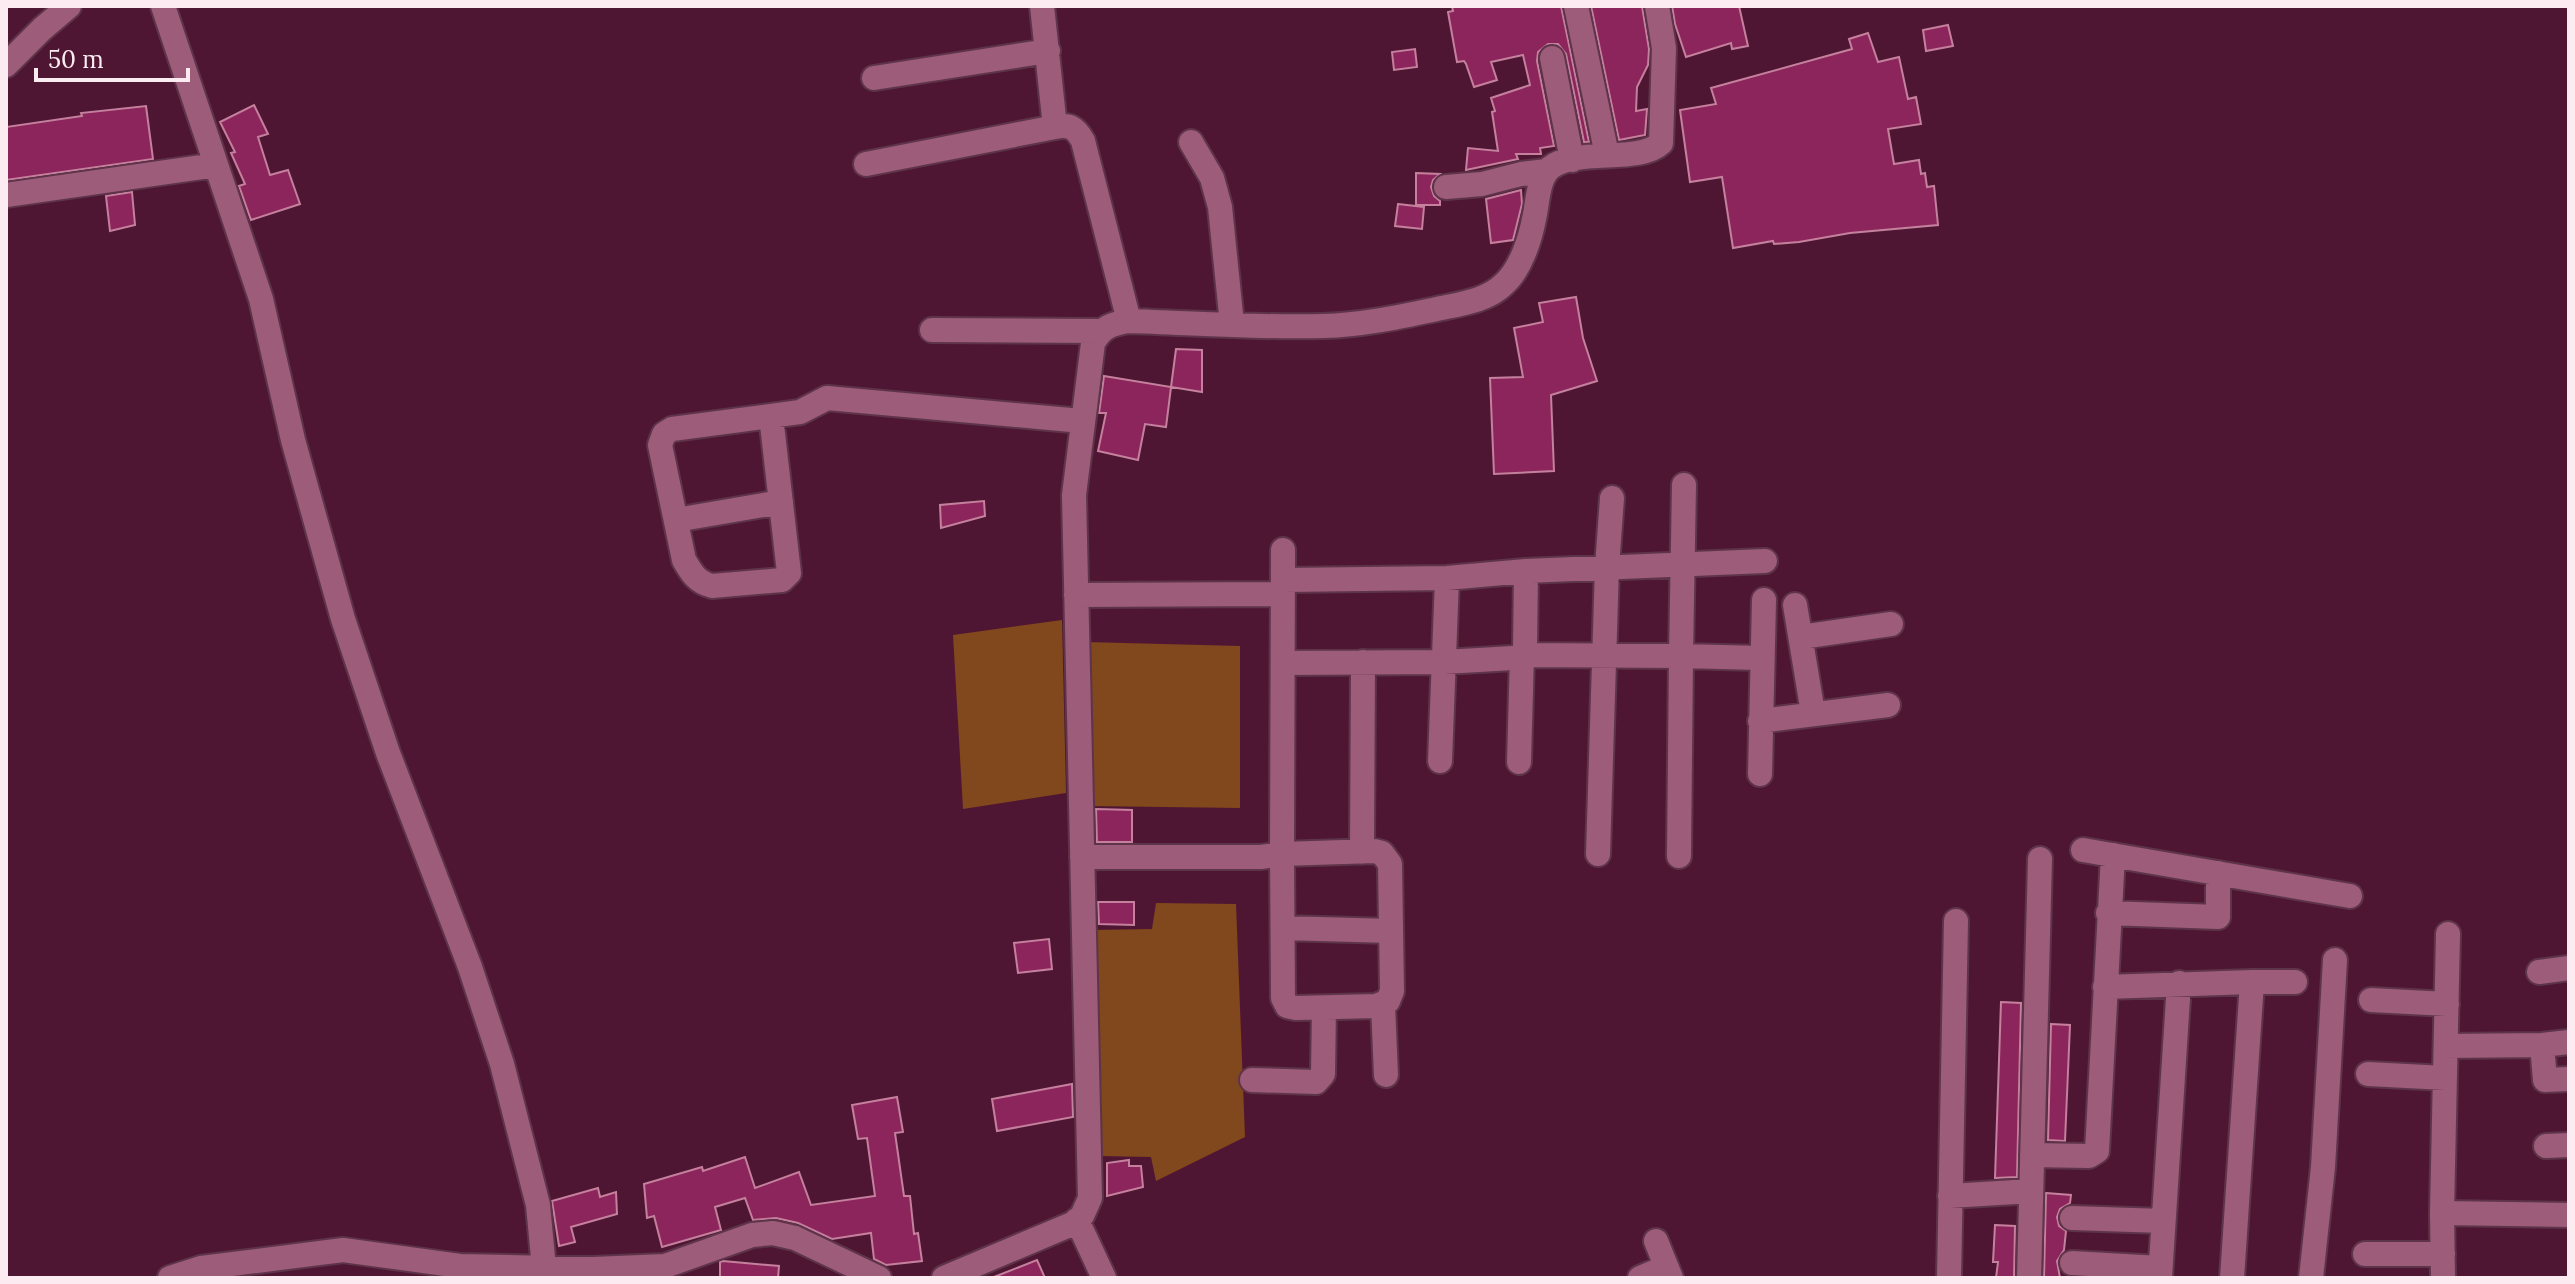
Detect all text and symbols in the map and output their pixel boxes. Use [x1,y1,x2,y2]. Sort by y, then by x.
scale bar [36,32,188,82]
text: 50 m [48,44,104,75]

